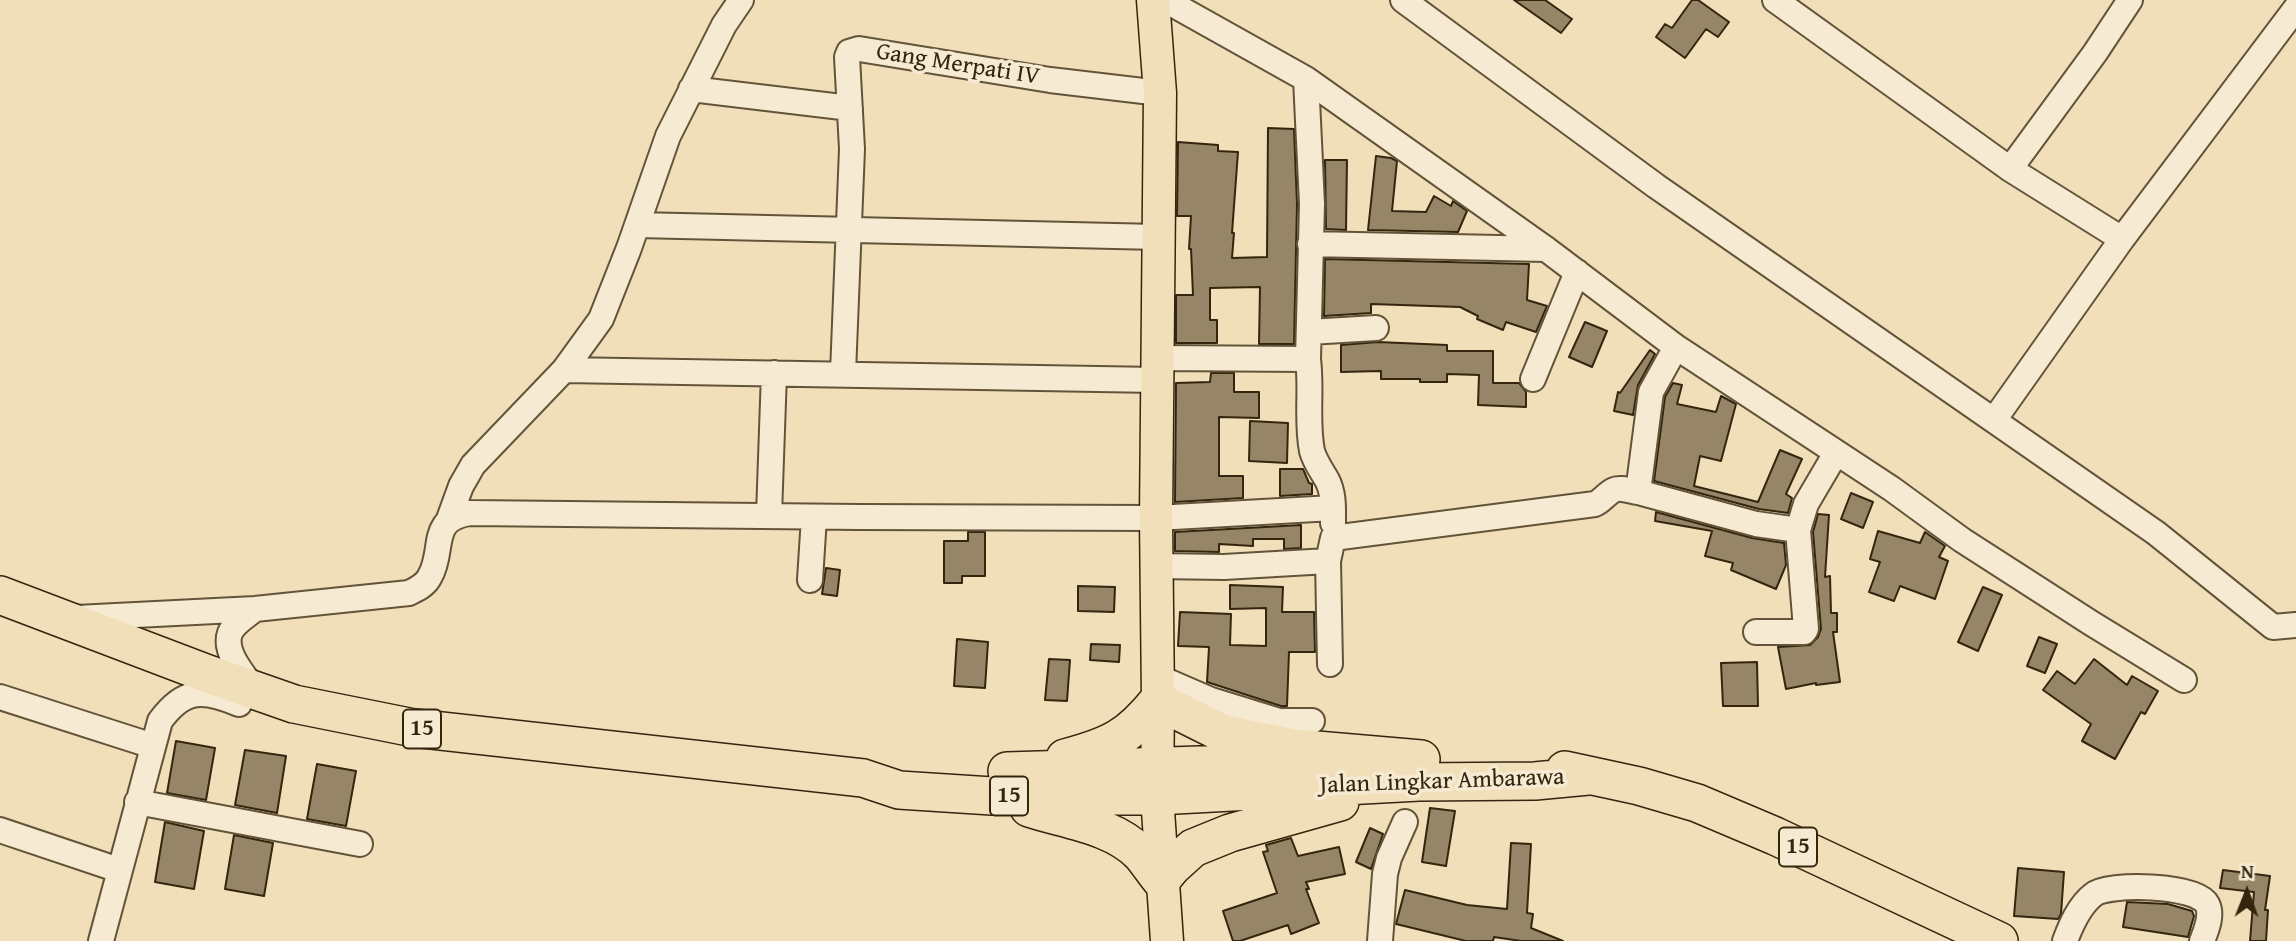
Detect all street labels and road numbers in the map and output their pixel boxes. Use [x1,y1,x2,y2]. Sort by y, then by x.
street label: Gang Merpati IV [874,38,1042,92]
road number: 15 [403,709,441,748]
street label: Jalan Lingkar Ambarawa [1319,763,1565,801]
road number: 15 [990,776,1028,816]
road number: 15 [1779,828,1817,866]

